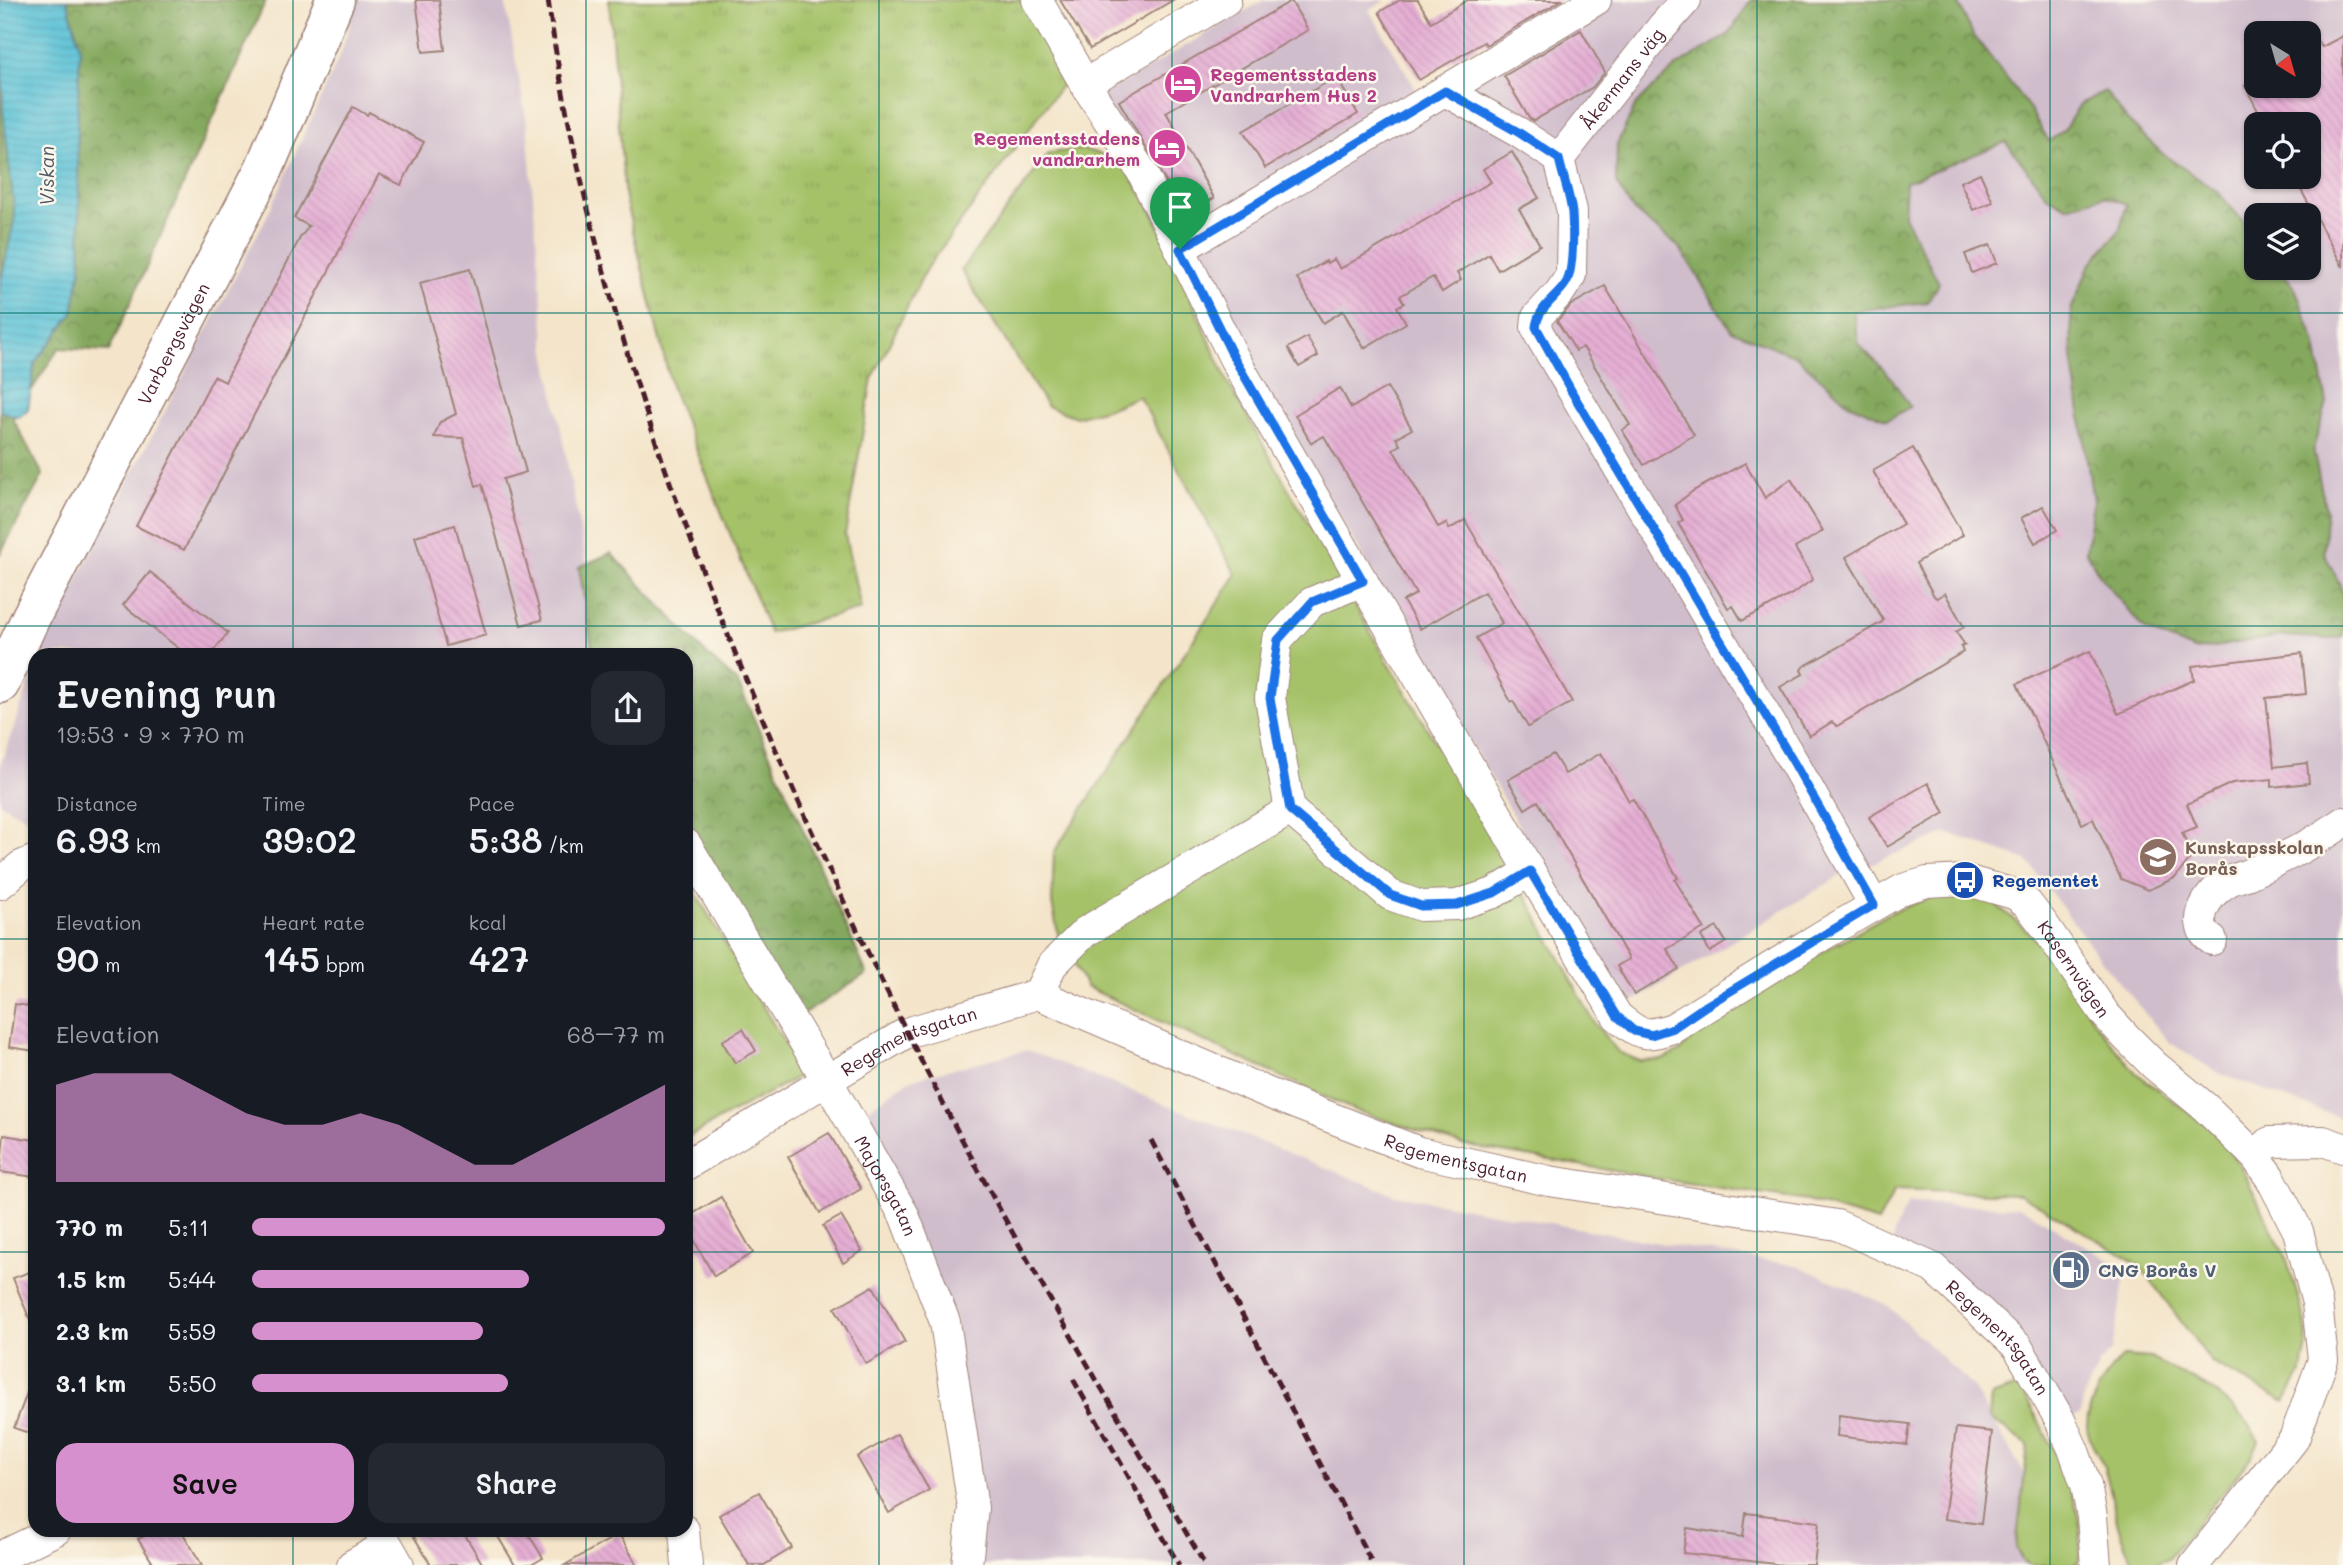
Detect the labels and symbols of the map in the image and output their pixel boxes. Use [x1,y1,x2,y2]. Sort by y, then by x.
north arrow [2244,21,2320,98]
street label: Åkermans väg [1575,23,1669,134]
place label: Regementsstadens Vandrarhem Hus 2 [1210,62,1377,107]
hotel icon: Regementsstadens Vandrarhem Hus 2 [1162,63,1204,105]
place label: Regementsstadens vandrarhem [973,126,1140,171]
hotel icon: Regementsstadens vandrarhem [1146,127,1188,169]
water label: Viskan [34,146,59,206]
pin [1150,177,1210,249]
street label: Varbergsvägen [132,278,215,409]
place label: Kunskapsskolan Borås [2185,835,2324,880]
school or university icon: Kunskapsskolan Borås [2137,836,2179,878]
bus stop icon: Regementet [1944,859,1986,901]
place label: Regementet [1992,868,2099,892]
street label: Kasernvägen [2032,916,2116,1022]
street label: Regementsgatan [836,1001,979,1081]
street label: Regementsgatan [1381,1128,1530,1188]
street label: Majorsgatan [849,1131,923,1239]
fuel station icon: CNG Borås V [2050,1249,2092,1291]
place label: CNG Borås V [2098,1258,2216,1282]
street label: Regementsgatan [1941,1274,2055,1399]

